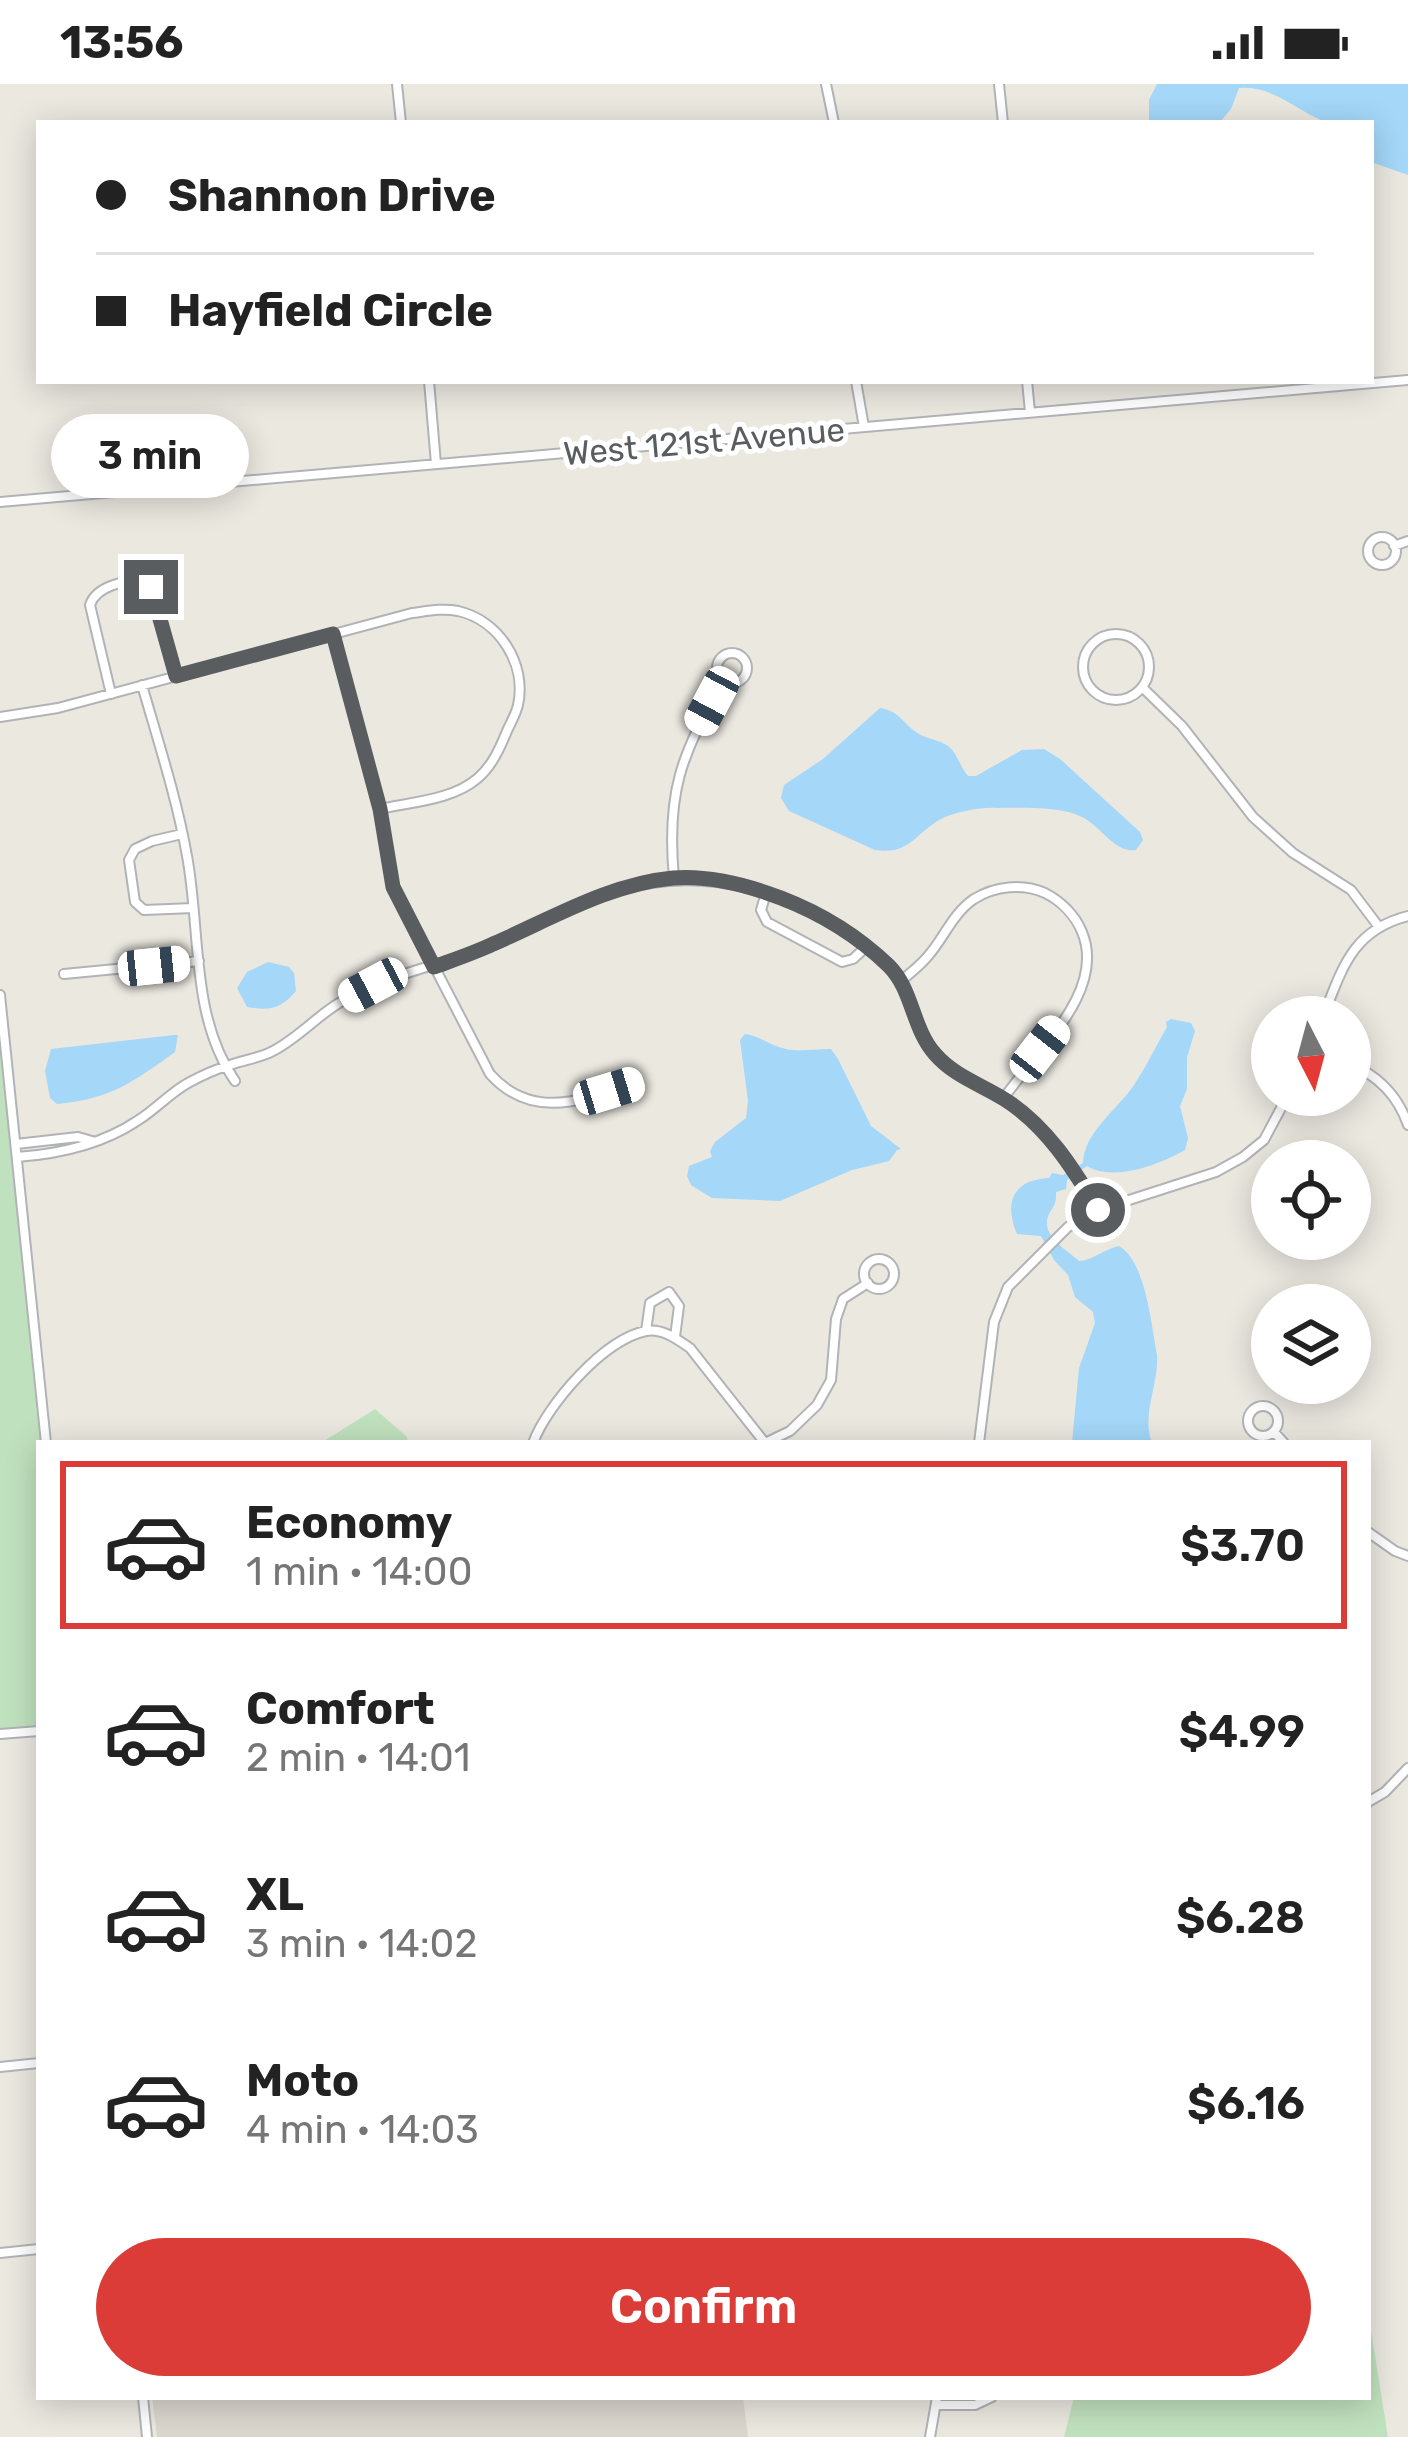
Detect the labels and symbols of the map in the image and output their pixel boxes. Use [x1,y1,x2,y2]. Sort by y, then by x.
street label: West 121st Avenue [562,410,846,473]
callout: 3 min [52,413,250,497]
route end [124,560,178,614]
car [679,661,745,741]
car [116,944,192,988]
car [333,952,413,1018]
north arrow [1251,996,1371,1116]
car [1004,1010,1076,1088]
car [569,1063,649,1119]
route start [1071,1183,1125,1237]

